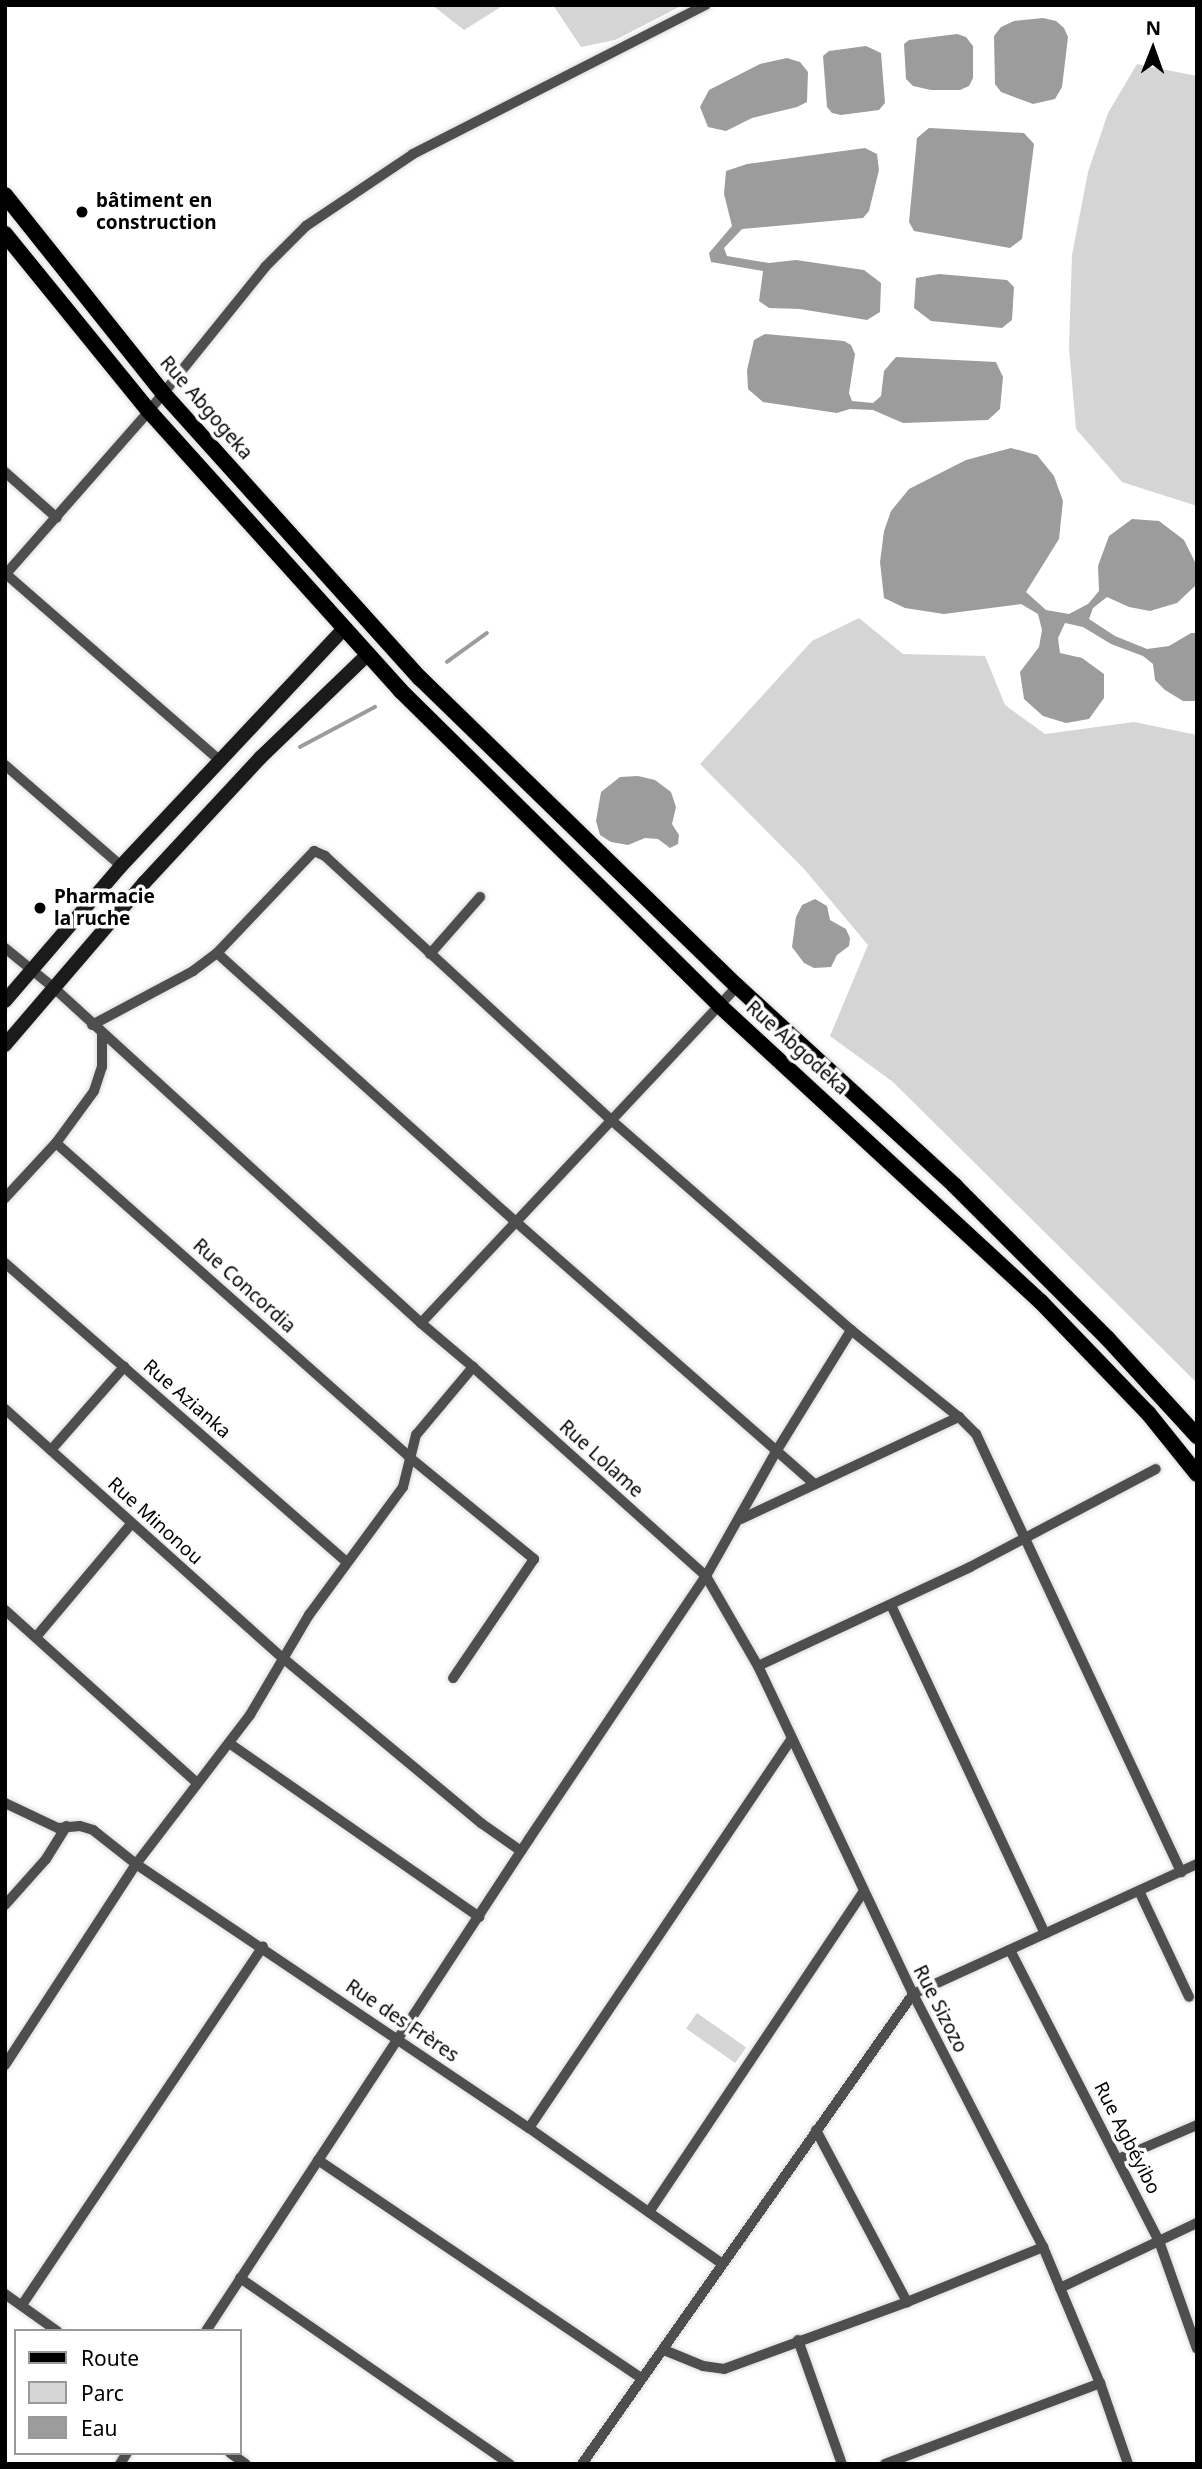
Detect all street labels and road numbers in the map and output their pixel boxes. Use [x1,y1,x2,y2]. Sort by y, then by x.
street label: Rue Abgogeka [155,352,257,464]
street label: Rue Abgodeka [741,996,853,1100]
street label: Rue Concordia [188,1234,300,1338]
street label: Rue Azianka [139,1355,235,1443]
street label: Rue Lolame [554,1415,648,1503]
street label: Rue Minonou [103,1473,207,1569]
street label: Rue Sizozo [908,1961,972,2057]
street label: Rue des Frères [341,1975,463,2067]
street label: Rue Agbéyibo [1089,2078,1165,2198]

